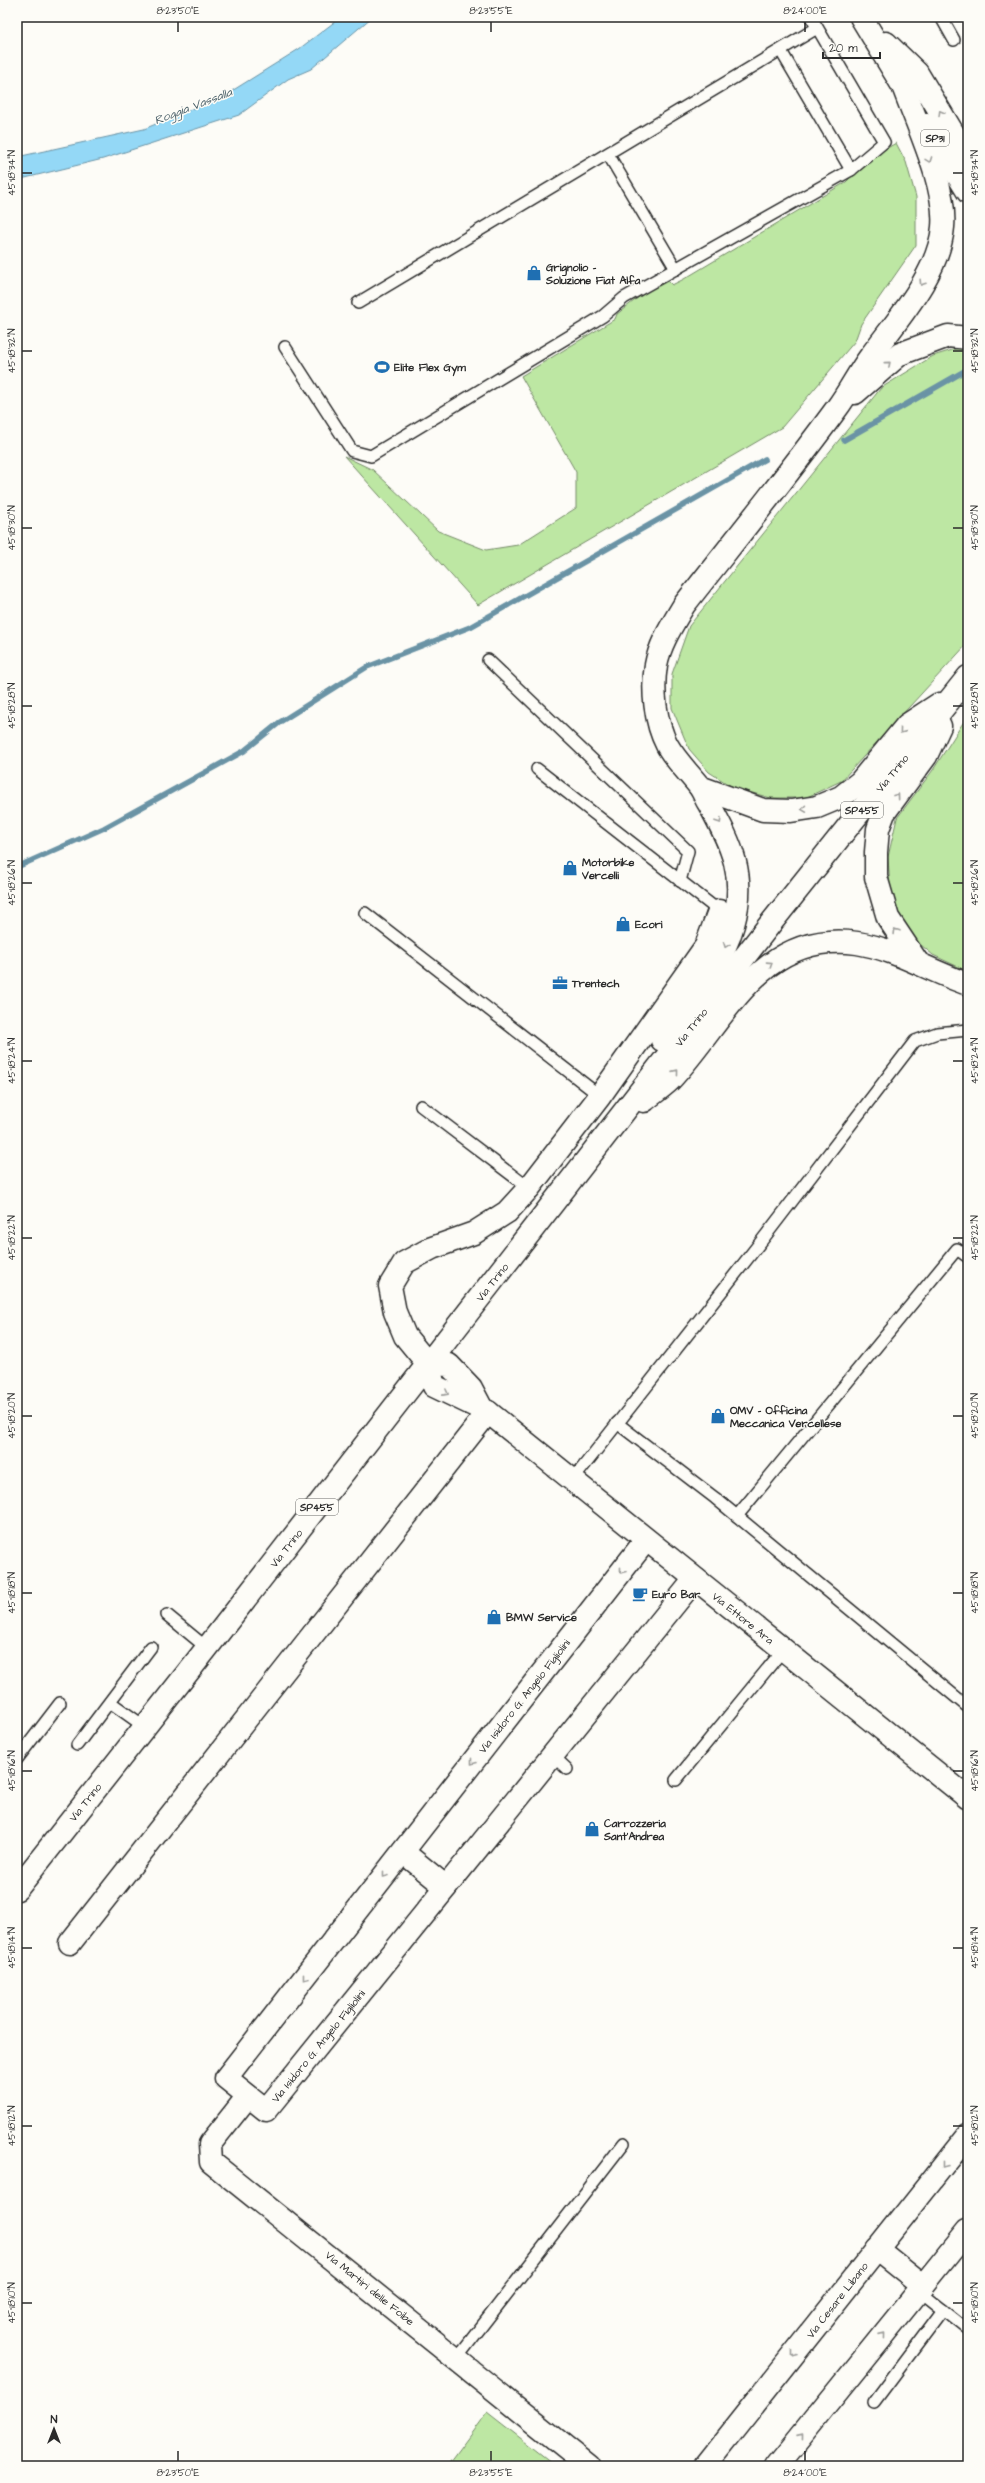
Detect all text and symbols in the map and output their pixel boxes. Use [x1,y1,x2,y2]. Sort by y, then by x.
text: 8°23'50"E [157,4,199,18]
text: 8°23'55"E [469,4,513,18]
text: 8°24'00"E [783,4,827,18]
scale bar [823,34,880,60]
text: 20 m [829,40,858,57]
water label: Roggia Vassalla [152,84,236,130]
one-way arrow [938,110,945,117]
road number: SP31 [921,130,949,146]
text: 45°18'34"N [5,150,19,196]
text: 45°18'34"N [968,150,982,196]
one-way arrow [925,156,933,163]
place label: Grignolio - Soluzione Fiat Alfa [545,260,641,288]
shop icon: Grignolio - Soluzione Fiat Alfa [525,264,543,282]
one-way arrow [919,279,927,286]
text: 45°18'32"N [5,329,19,373]
text: 45°18'32"N [968,329,982,373]
sports icon: Elite Flex Gym [373,358,391,376]
place label: Elite Flex Gym [394,360,466,377]
one-way arrow [883,362,891,369]
text: 45°18'30"N [5,505,19,551]
text: 45°18'30"N [968,505,982,551]
text: 45°18'28"N [5,683,19,729]
text: 45°18'28"N [968,683,982,729]
one-way arrow [900,726,907,733]
street label: Via Trino [872,751,913,795]
one-way arrow [892,794,899,801]
road number: SP455 [841,802,883,818]
one-way arrow [801,804,807,813]
one-way arrow [714,817,722,824]
place label: Motorbike Vercelli [581,855,635,883]
shop icon: Motorbike Vercelli [561,859,579,877]
text: 45°18'26"N [5,860,19,906]
text: 45°18'26"N [968,860,982,906]
shop icon: Ecorì [614,915,632,933]
place label: Ecorì [635,917,663,932]
one-way arrow [893,928,901,935]
one-way arrow [722,942,730,949]
one-way arrow [766,962,773,969]
office icon: Trentech [551,974,569,992]
place label: Trentech [571,976,620,991]
street label: Via Trino [672,1004,712,1050]
text: 45°18'24"N [5,1038,19,1084]
text: 45°18'24"N [968,1038,982,1084]
one-way arrow [672,1069,679,1076]
text: 45°18'22"N [5,1215,19,1261]
text: 45°18'22"N [968,1215,982,1261]
street label: Via Trino [473,1259,513,1305]
one-way arrow [442,1388,450,1396]
text: 45°18'20"N [5,1393,19,1439]
text: 45°18'20"N [968,1393,982,1439]
place label: OMV - Officina Meccanica Vercellese [730,1403,841,1431]
shop icon: OMV - Officina Meccanica Vercellese [709,1407,727,1425]
road number: SP455 [296,1499,338,1515]
street label: Via Trino [267,1525,307,1571]
one-way arrow [620,1566,627,1573]
text: 45°18'18"N [5,1572,19,1614]
text: 45°18'18"N [968,1572,982,1614]
cafe icon: Euro Bar [631,1585,649,1603]
place label: Euro Bar [652,1587,701,1602]
street label: Via Ettore Ara [709,1589,777,1648]
shop icon: BMW Service [485,1608,503,1626]
place label: BMW Service [506,1610,577,1625]
street label: Via Isidoro G. Angelo Figliolini [475,1636,575,1757]
text: 45°18'16"N [5,1750,19,1792]
text: 45°18'16"N [968,1750,982,1792]
one-way arrow [471,1757,478,1764]
street label: Via Trino [66,1779,106,1825]
place label: Carrozzeria Sant'Andrea [603,1816,666,1844]
shop icon: Carrozzeria Sant'Andrea [583,1820,601,1838]
one-way arrow [382,1871,389,1878]
text: 45°18'14"N [5,1927,19,1969]
text: 45°18'14"N [968,1927,982,1969]
one-way arrow [302,1973,309,1980]
street label: Via Isidoro G. Angelo Figliolini [268,1987,370,2106]
text: 45°18'12"N [5,2105,19,2147]
text: 45°18'12"N [968,2105,982,2147]
one-way arrow [941,2161,948,2168]
street label: Via Martiri delle Foibe [322,2248,417,2329]
street label: Via Cesare Libano [803,2259,872,2341]
text: 45°18'10"N [5,2282,19,2324]
text: 45°18'10"N [968,2282,982,2324]
one-way arrow [879,2332,886,2339]
one-way arrow [791,2350,798,2357]
north arrow [34,2409,74,2449]
text: N [51,2412,58,2427]
one-way arrow [797,2433,804,2440]
text: 8°23'50"E [157,2466,199,2480]
text: 8°23'55"E [469,2466,513,2480]
text: 8°24'00"E [783,2466,827,2480]

